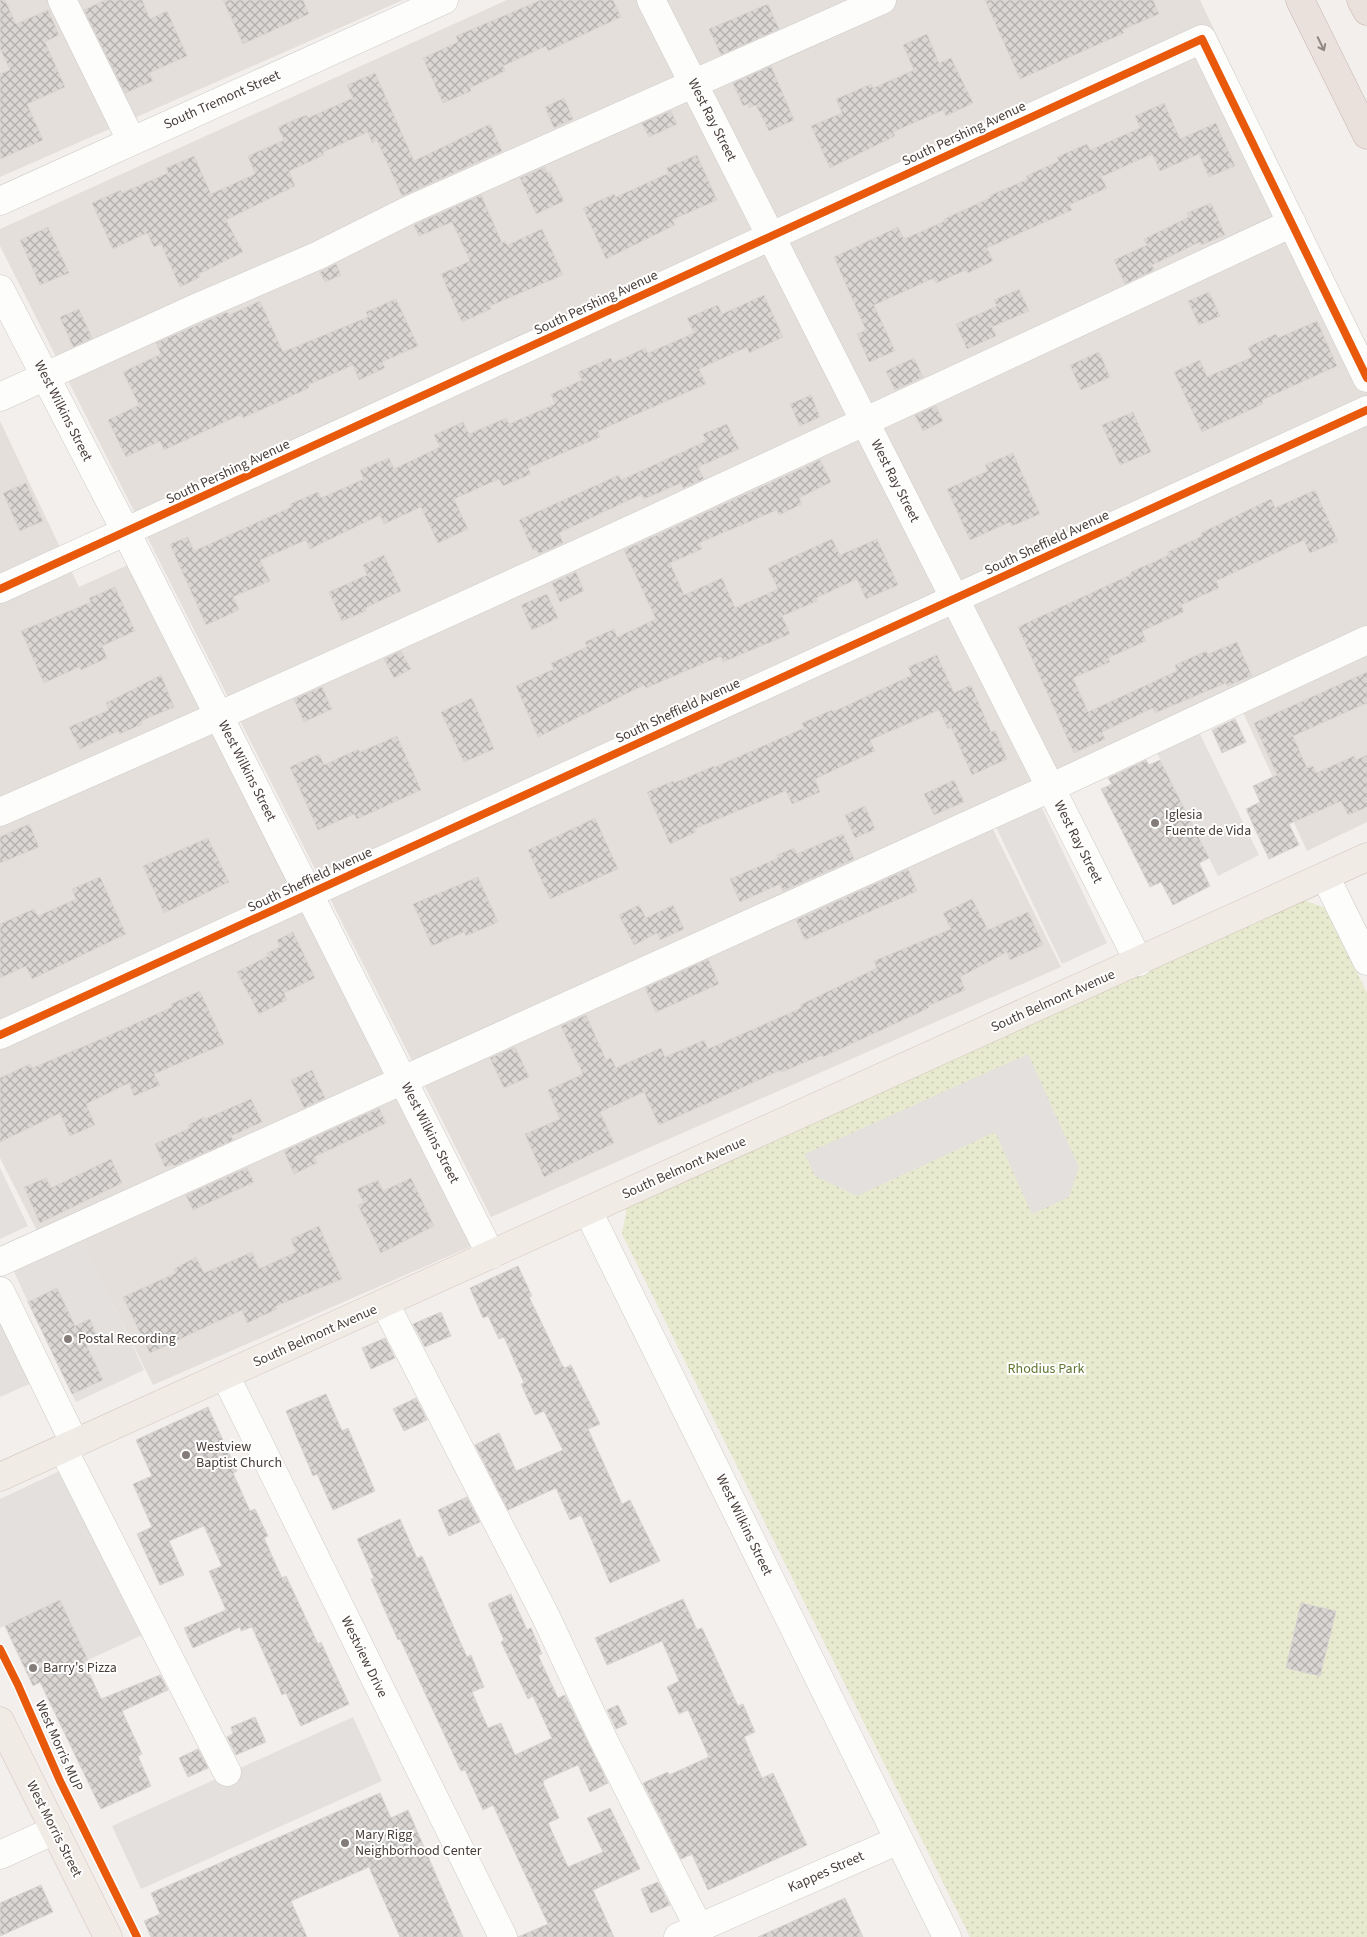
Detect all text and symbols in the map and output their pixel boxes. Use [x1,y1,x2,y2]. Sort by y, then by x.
one-way arrow [1317,36,1326,51]
street label: South Tremont Street [160,65,284,135]
street label: West Ray Street [683,75,742,165]
street label: South Pershing Avenue [899,96,1029,172]
street label: South Pershing Avenue [531,265,661,341]
street label: West Wilkins Street [29,357,97,465]
street label: South Pershing Avenue [163,434,293,510]
street label: West Ray Street [866,436,925,526]
street label: South Sheffield Avenue [981,505,1113,581]
street label: South Sheffield Avenue [612,673,744,749]
street label: West Wilkins Street [213,717,281,825]
street label: West Ray Street [1049,797,1108,887]
place label: Iglesia Fuente de Vida [1165,805,1251,841]
marker: Iglesia Fuente de Vida [1149,817,1161,829]
street label: South Sheffield Avenue [244,842,376,918]
street label: South Belmont Avenue [988,965,1118,1037]
street label: West Wilkins Street [396,1079,464,1187]
street label: South Belmont Avenue [619,1132,749,1204]
street label: South Belmont Avenue [250,1300,380,1372]
place label: Postal Recording [78,1329,176,1349]
marker: Postal Recording [62,1333,74,1345]
park label: Rhodius Park [1008,1359,1084,1379]
place label: Westview Baptist Church [196,1437,282,1473]
marker: Westview Baptist Church [180,1449,192,1461]
street label: West Wilkins Street [711,1471,777,1579]
street label: Westview Drive [336,1613,392,1701]
place label: Barry's Pizza [43,1658,117,1678]
marker: Barry's Pizza [27,1662,39,1674]
street label: West Morris MUP [30,1697,88,1795]
street label: West Morris Street [21,1777,87,1881]
place label: Mary Rigg Neighborhood Center [355,1825,482,1861]
marker: Mary Rigg Neighborhood Center [339,1837,351,1849]
street label: Kappes Street [785,1846,867,1898]

